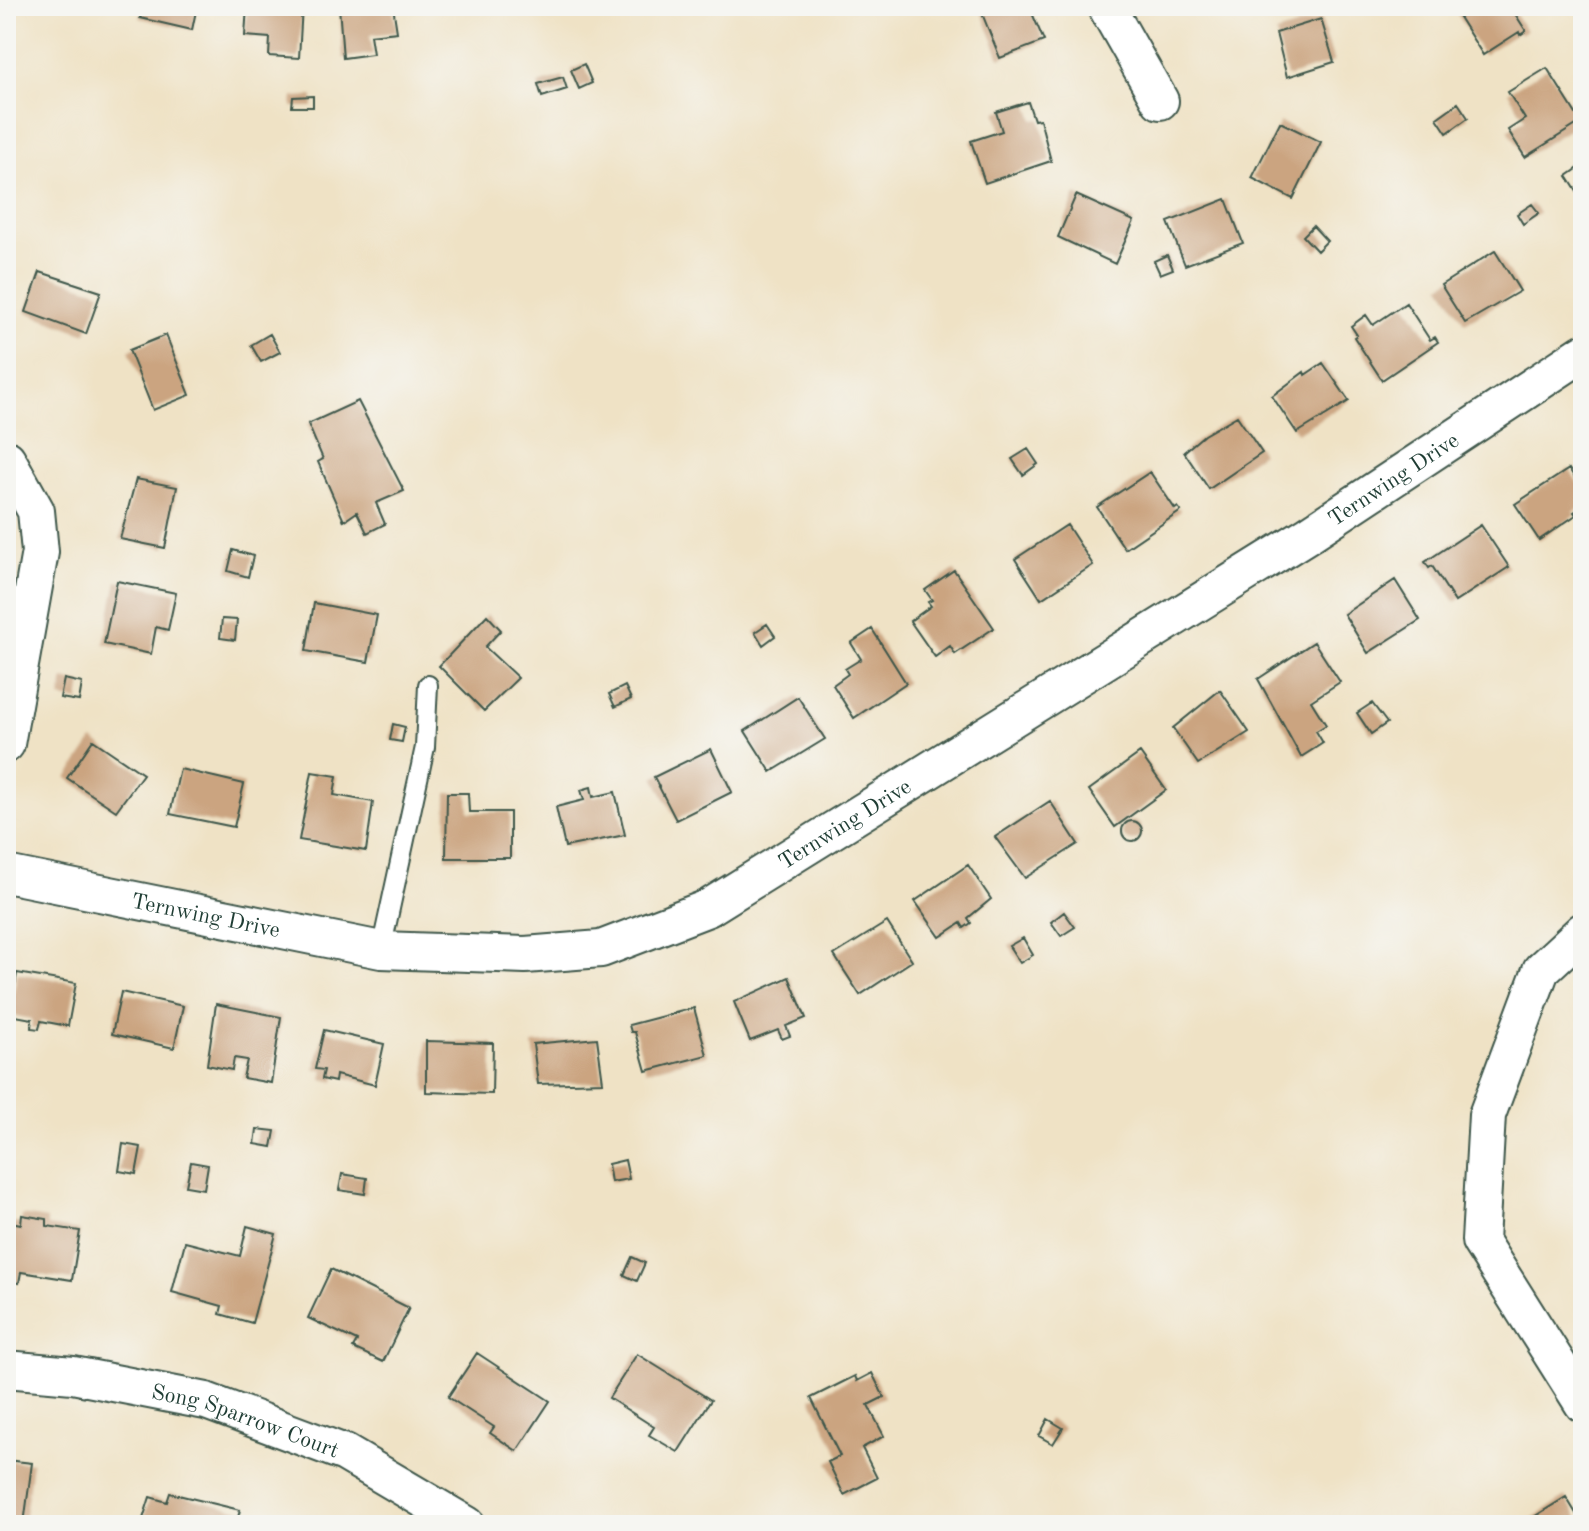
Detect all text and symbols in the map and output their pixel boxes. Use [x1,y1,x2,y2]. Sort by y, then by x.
street label: Ternwing Drive [1325,429,1463,531]
street label: Ternwing Drive [775,776,915,874]
street label: Ternwing Drive [129,891,282,942]
street label: Song Sparrow Court [150,1382,342,1463]

